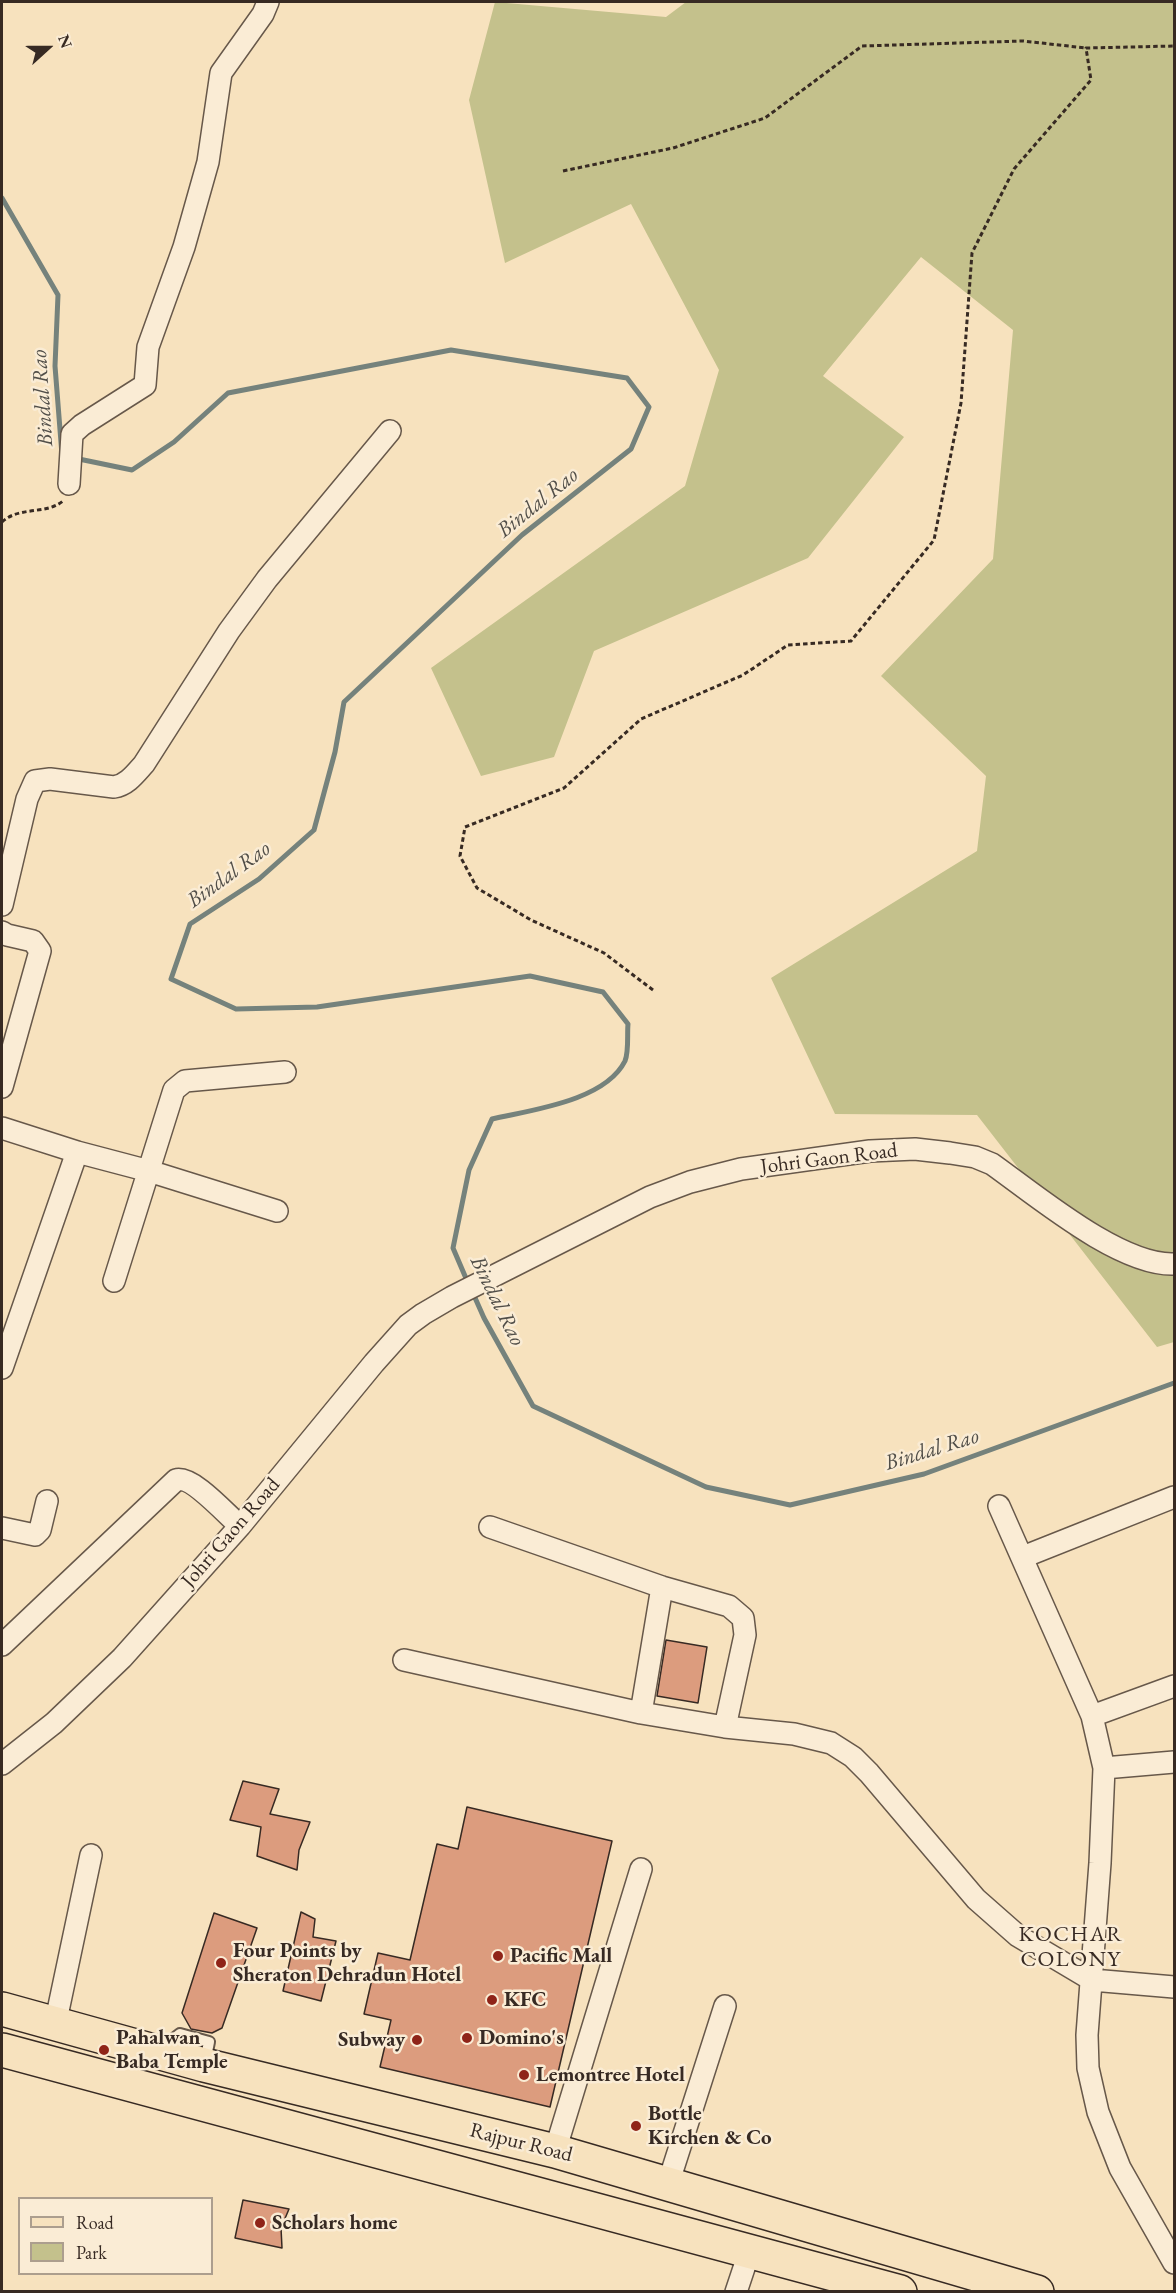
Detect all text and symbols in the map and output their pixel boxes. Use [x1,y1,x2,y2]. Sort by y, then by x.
north arrow [18,18,78,78]
text: N [53,32,77,51]
water label: Bindal Rao [26,349,60,447]
water label: Bindal Rao [492,462,584,544]
water label: Bindal Rao [182,836,276,914]
street label: Johri Gaon Road [759,1138,899,1180]
water label: Bindal Rao [464,1252,530,1350]
water label: Bindal Rao [882,1423,982,1477]
street label: Johri Gaon Road [176,1473,286,1593]
district label: KOCHAR COLONY [1018,1922,1124,1974]
place label: Four Points by Sheraton Dehradun Hotel [233,1938,461,1988]
place label: Pacific Mall [510,1943,612,1969]
marker: Pacific Mall [491,1949,505,1963]
marker: Four Points by Sheraton Dehradun Hotel [214,1956,228,1970]
place label: KFC [504,1987,546,2013]
marker: KFC [485,1993,499,2007]
place label: Pahalwan Baba Temple [116,2025,228,2075]
place label: Domino's [479,2025,564,2051]
place label: Subway [338,2027,405,2053]
marker: Domino's [460,2031,474,2045]
marker: Subway [410,2033,424,2047]
marker: Pahalwan Baba Temple [97,2043,111,2057]
place label: Lemontree Hotel [536,2062,685,2088]
marker: Lemontree Hotel [517,2068,531,2082]
place label: Bottle Kirchen & Co [648,2101,772,2151]
street label: Rajpur Road [467,2118,575,2168]
marker: Bottle Kirchen & Co [629,2119,643,2133]
legend [18,2197,213,2275]
place label: Scholars home [272,2210,397,2236]
text: Road [76,2211,114,2234]
marker: Scholars home [253,2216,267,2230]
text: Park [76,2241,107,2264]

